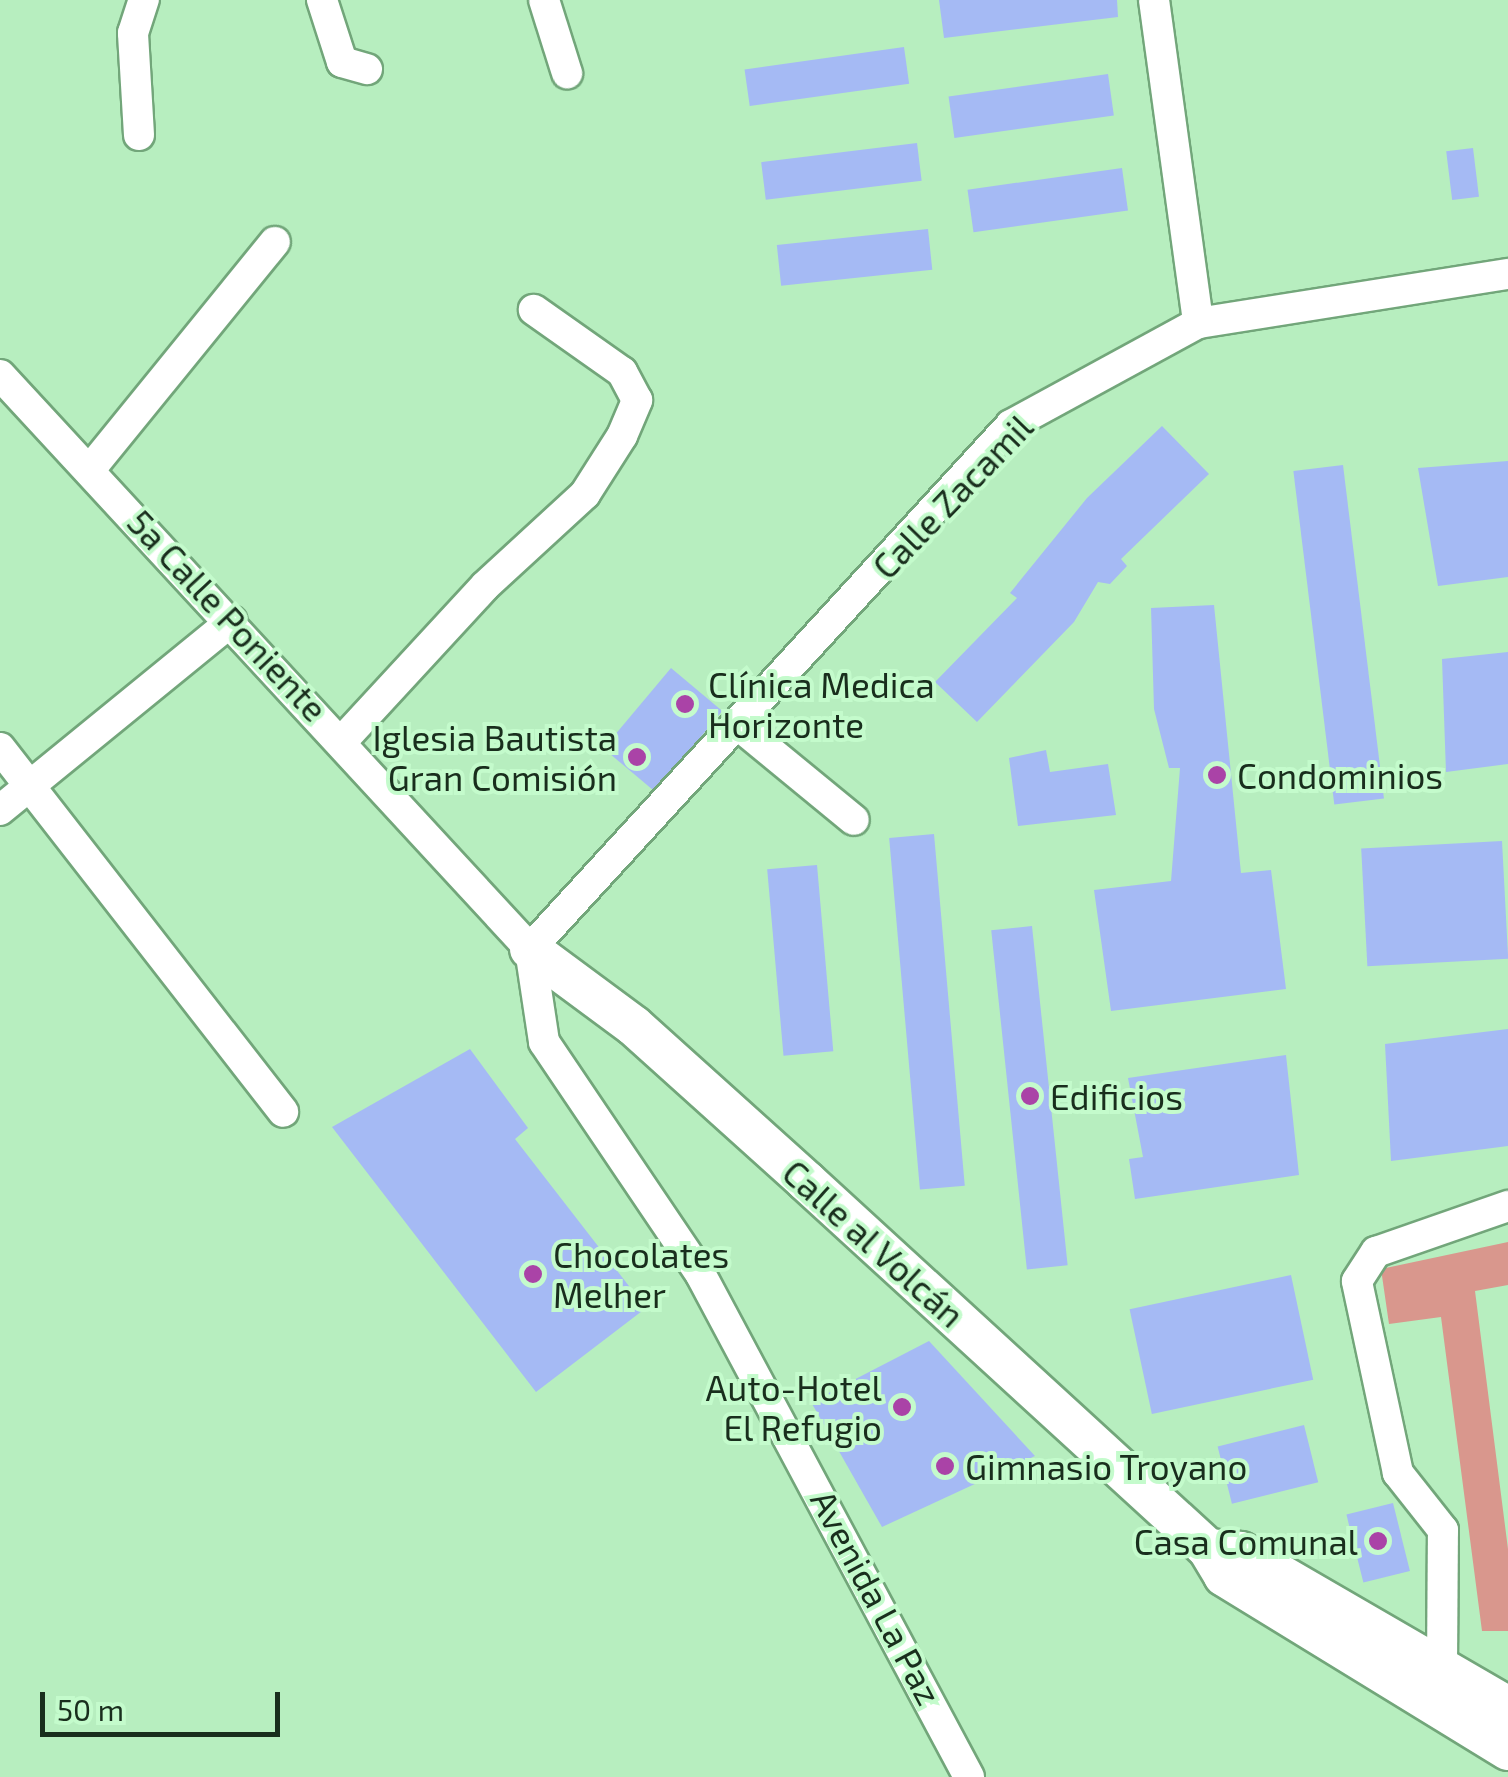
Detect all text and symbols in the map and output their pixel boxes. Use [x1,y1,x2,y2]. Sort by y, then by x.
street label: Calle Zacamil [863,405,1041,587]
street label: 5a Calle Poniente [120,501,336,729]
place label: Clínica Medica Horizonte [708,663,935,745]
marker: Clínica Medica Horizonte [672,691,698,717]
place label: Iglesia Bautista Gran Comisión [372,716,617,798]
marker: Iglesia Bautista Gran Comisión [626,746,648,768]
place label: Condominios [1237,754,1443,796]
marker: Condominios [1206,764,1228,786]
place label: Edificios [1050,1075,1183,1117]
marker: Edificios [1019,1085,1041,1107]
street label: Calle al Volcán [774,1150,974,1336]
place label: Chocolates Melher [553,1233,729,1315]
marker: Chocolates Melher [522,1263,544,1285]
place label: Auto-Hotel El Refugio [706,1366,882,1448]
marker: Auto-Hotel El Refugio [891,1396,913,1418]
place label: Gimnasio Troyano [965,1445,1248,1487]
marker: Gimnasio Troyano [934,1455,956,1477]
street label: Avenida La Paz [803,1483,951,1711]
place label: Casa Comunal [1134,1520,1358,1562]
marker: Casa Comunal [1367,1530,1389,1552]
scale bar [45,1672,285,1734]
text: 50 m [57,1691,124,1727]

